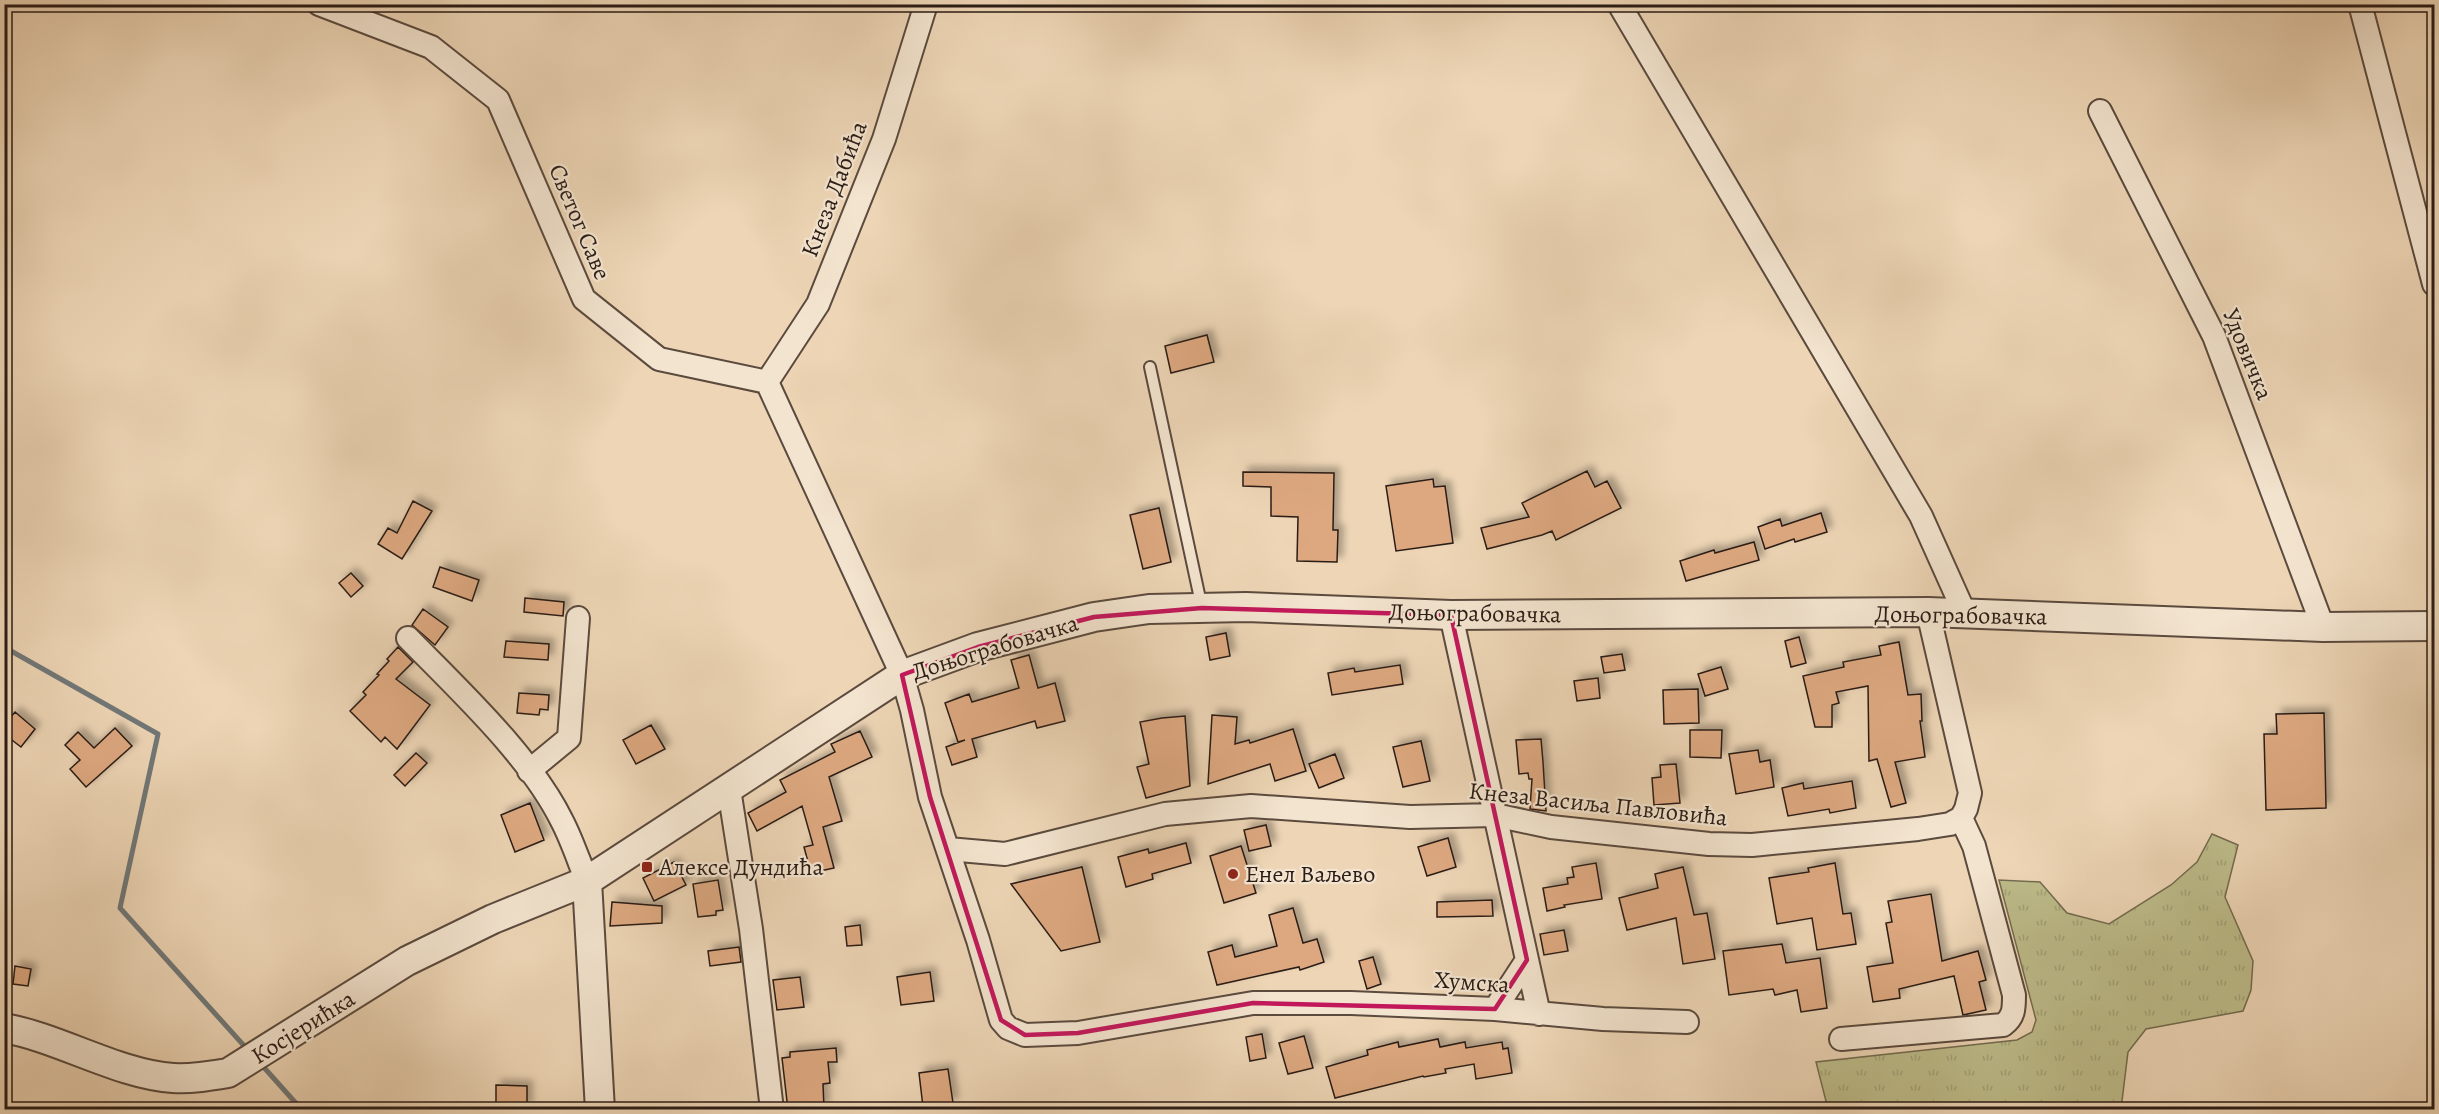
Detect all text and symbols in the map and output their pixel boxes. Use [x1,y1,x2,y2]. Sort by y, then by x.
street label: Кнеза Дабића [793,116,875,262]
street label: Светог Саве [541,159,619,285]
street label: Удовичка [2215,304,2281,404]
street label: Доњограбовачка [1388,595,1562,631]
street label: Доњограбовачка [1874,597,2048,633]
street label: Доњограбовачка [908,606,1082,688]
street label: Кнеза Васиља Павловића [1467,775,1729,833]
place label: Алексе Дундића [658,851,824,883]
place label: Енел Ваљево [1245,858,1375,890]
marker: Алексе Дундића [640,860,654,874]
marker: Енел Ваљево [1226,867,1240,881]
street label: Хумска [1433,963,1511,1001]
street label: Косјерићка [245,983,361,1071]

